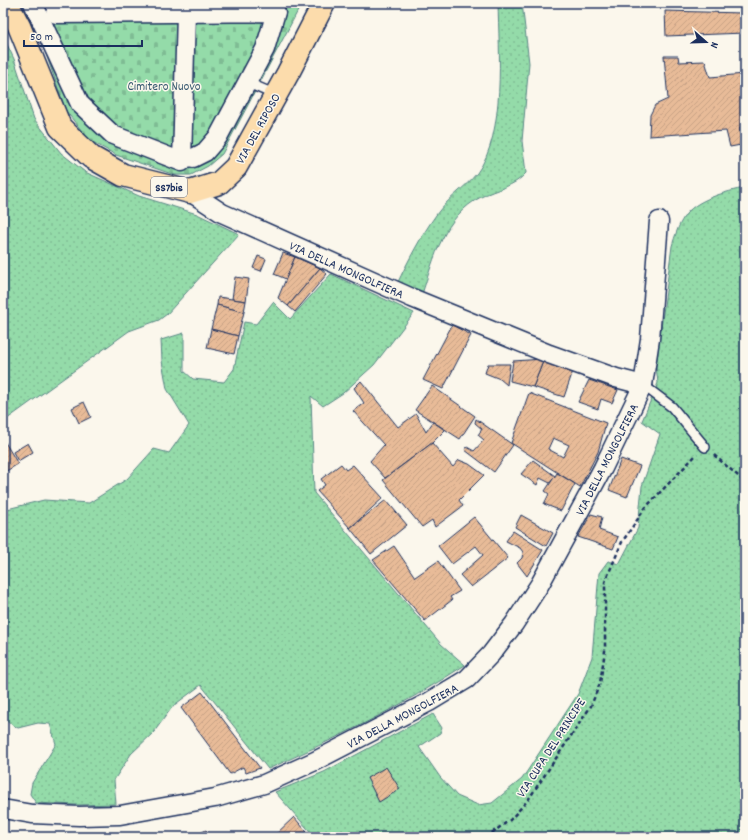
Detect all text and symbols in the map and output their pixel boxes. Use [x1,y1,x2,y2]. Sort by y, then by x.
scale bar [24,22,142,48]
north arrow [686,22,726,62]
text: 50 m [30,29,53,46]
text: N [705,39,722,51]
park label: Cimitero Nuovo [127,78,201,97]
street label: VIA DEL RIPOSO [232,90,286,168]
road number: SS7bis [151,177,187,197]
street label: VIA DELLA MONGOLFIERA [286,237,406,305]
street label: VIA DELLA MONGOLFIERA [572,401,645,520]
street label: VIA DELLA MONGOLFIERA [344,680,462,755]
street label: VIA CUPA DEL PRINCIPE [513,695,591,802]

